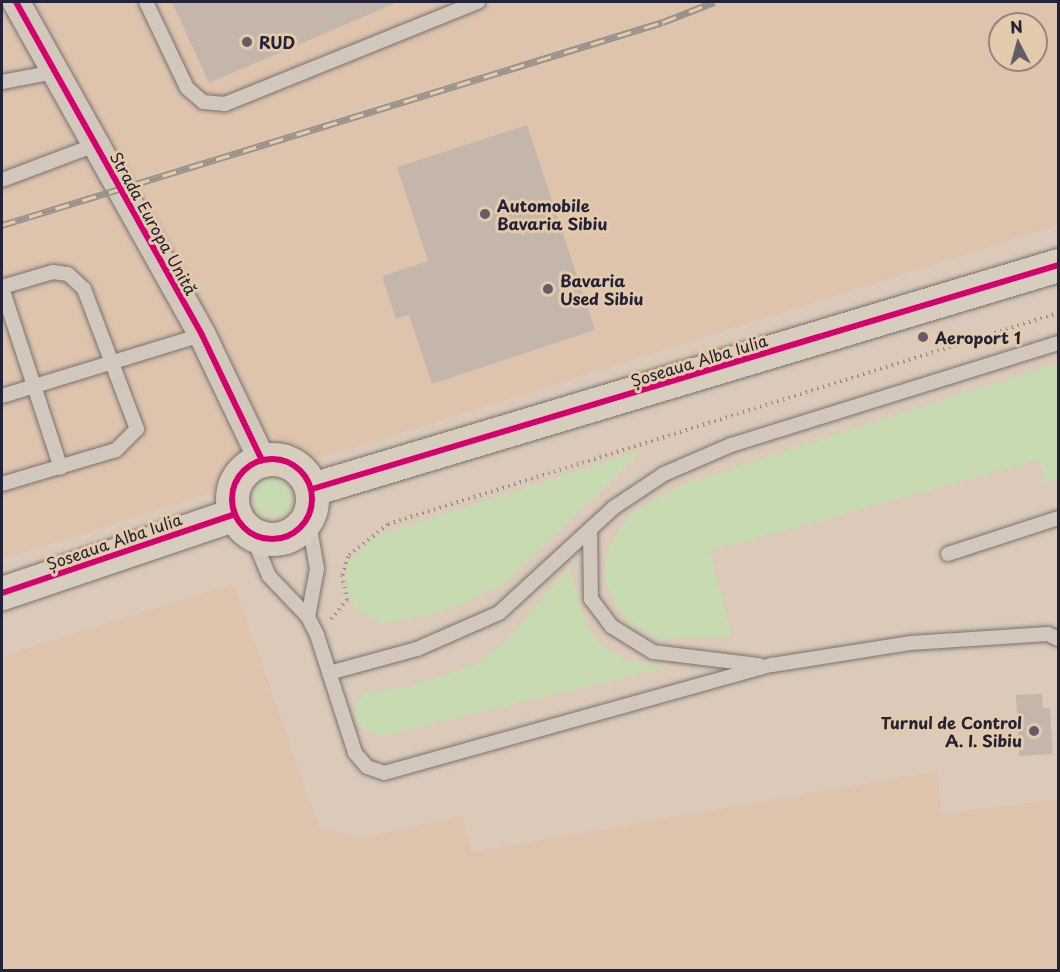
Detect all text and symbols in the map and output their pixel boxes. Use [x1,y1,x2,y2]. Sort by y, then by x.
north arrow [988,12,1048,72]
text: N [1009,13,1024,39]
place label: RUD [259,32,295,52]
marker: RUD [240,35,254,49]
street label: Strada Europa Unită [107,148,201,298]
place label: Automobile Bavaria Sibiu [497,195,608,233]
marker: Automobile Bavaria Sibiu [478,207,492,221]
place label: Bavaria Used Sibiu [560,270,644,308]
marker: Bavaria Used Sibiu [541,282,555,296]
place label: Aeroport 1 [935,327,1022,347]
street label: Șoseaua Alba Iulia [628,330,770,390]
marker: Aeroport 1 [916,330,930,344]
street label: Șoseaua Alba Iulia [43,509,185,573]
place label: Turnul de Control A. I. Sibiu [880,712,1022,750]
marker: Turnul de Control A. I. Sibiu [1027,724,1041,738]

